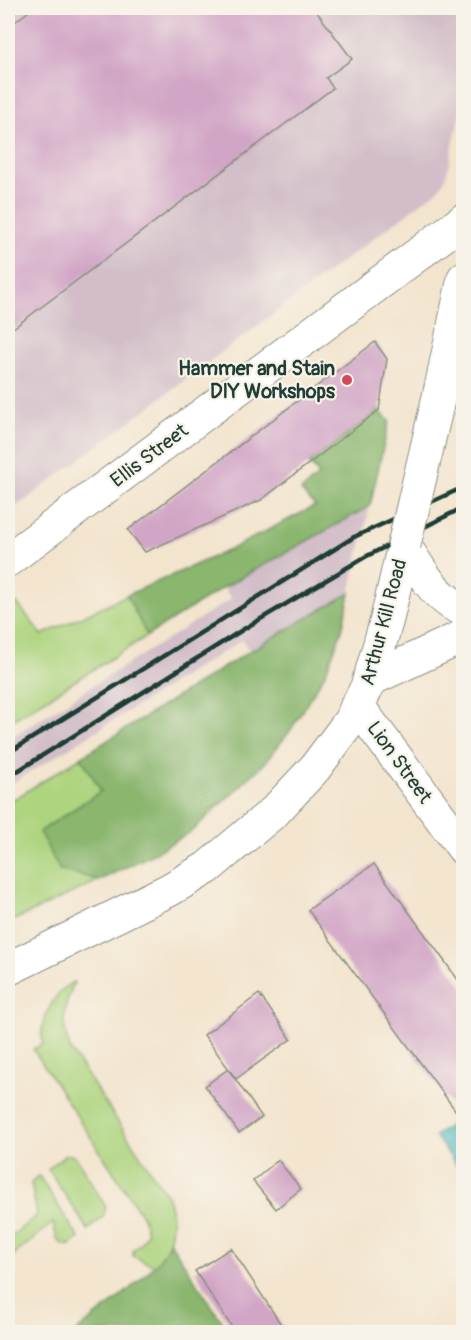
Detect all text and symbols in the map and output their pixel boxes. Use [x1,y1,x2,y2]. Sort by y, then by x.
place label: Hammer and Stain DIY Workshops [178,356,335,404]
marker: Hammer and Stain DIY Workshops [340,373,354,387]
street label: Ellis Street [105,417,194,493]
street label: Arthur Kill Road [355,556,412,688]
street label: Lion Street [361,716,438,809]

